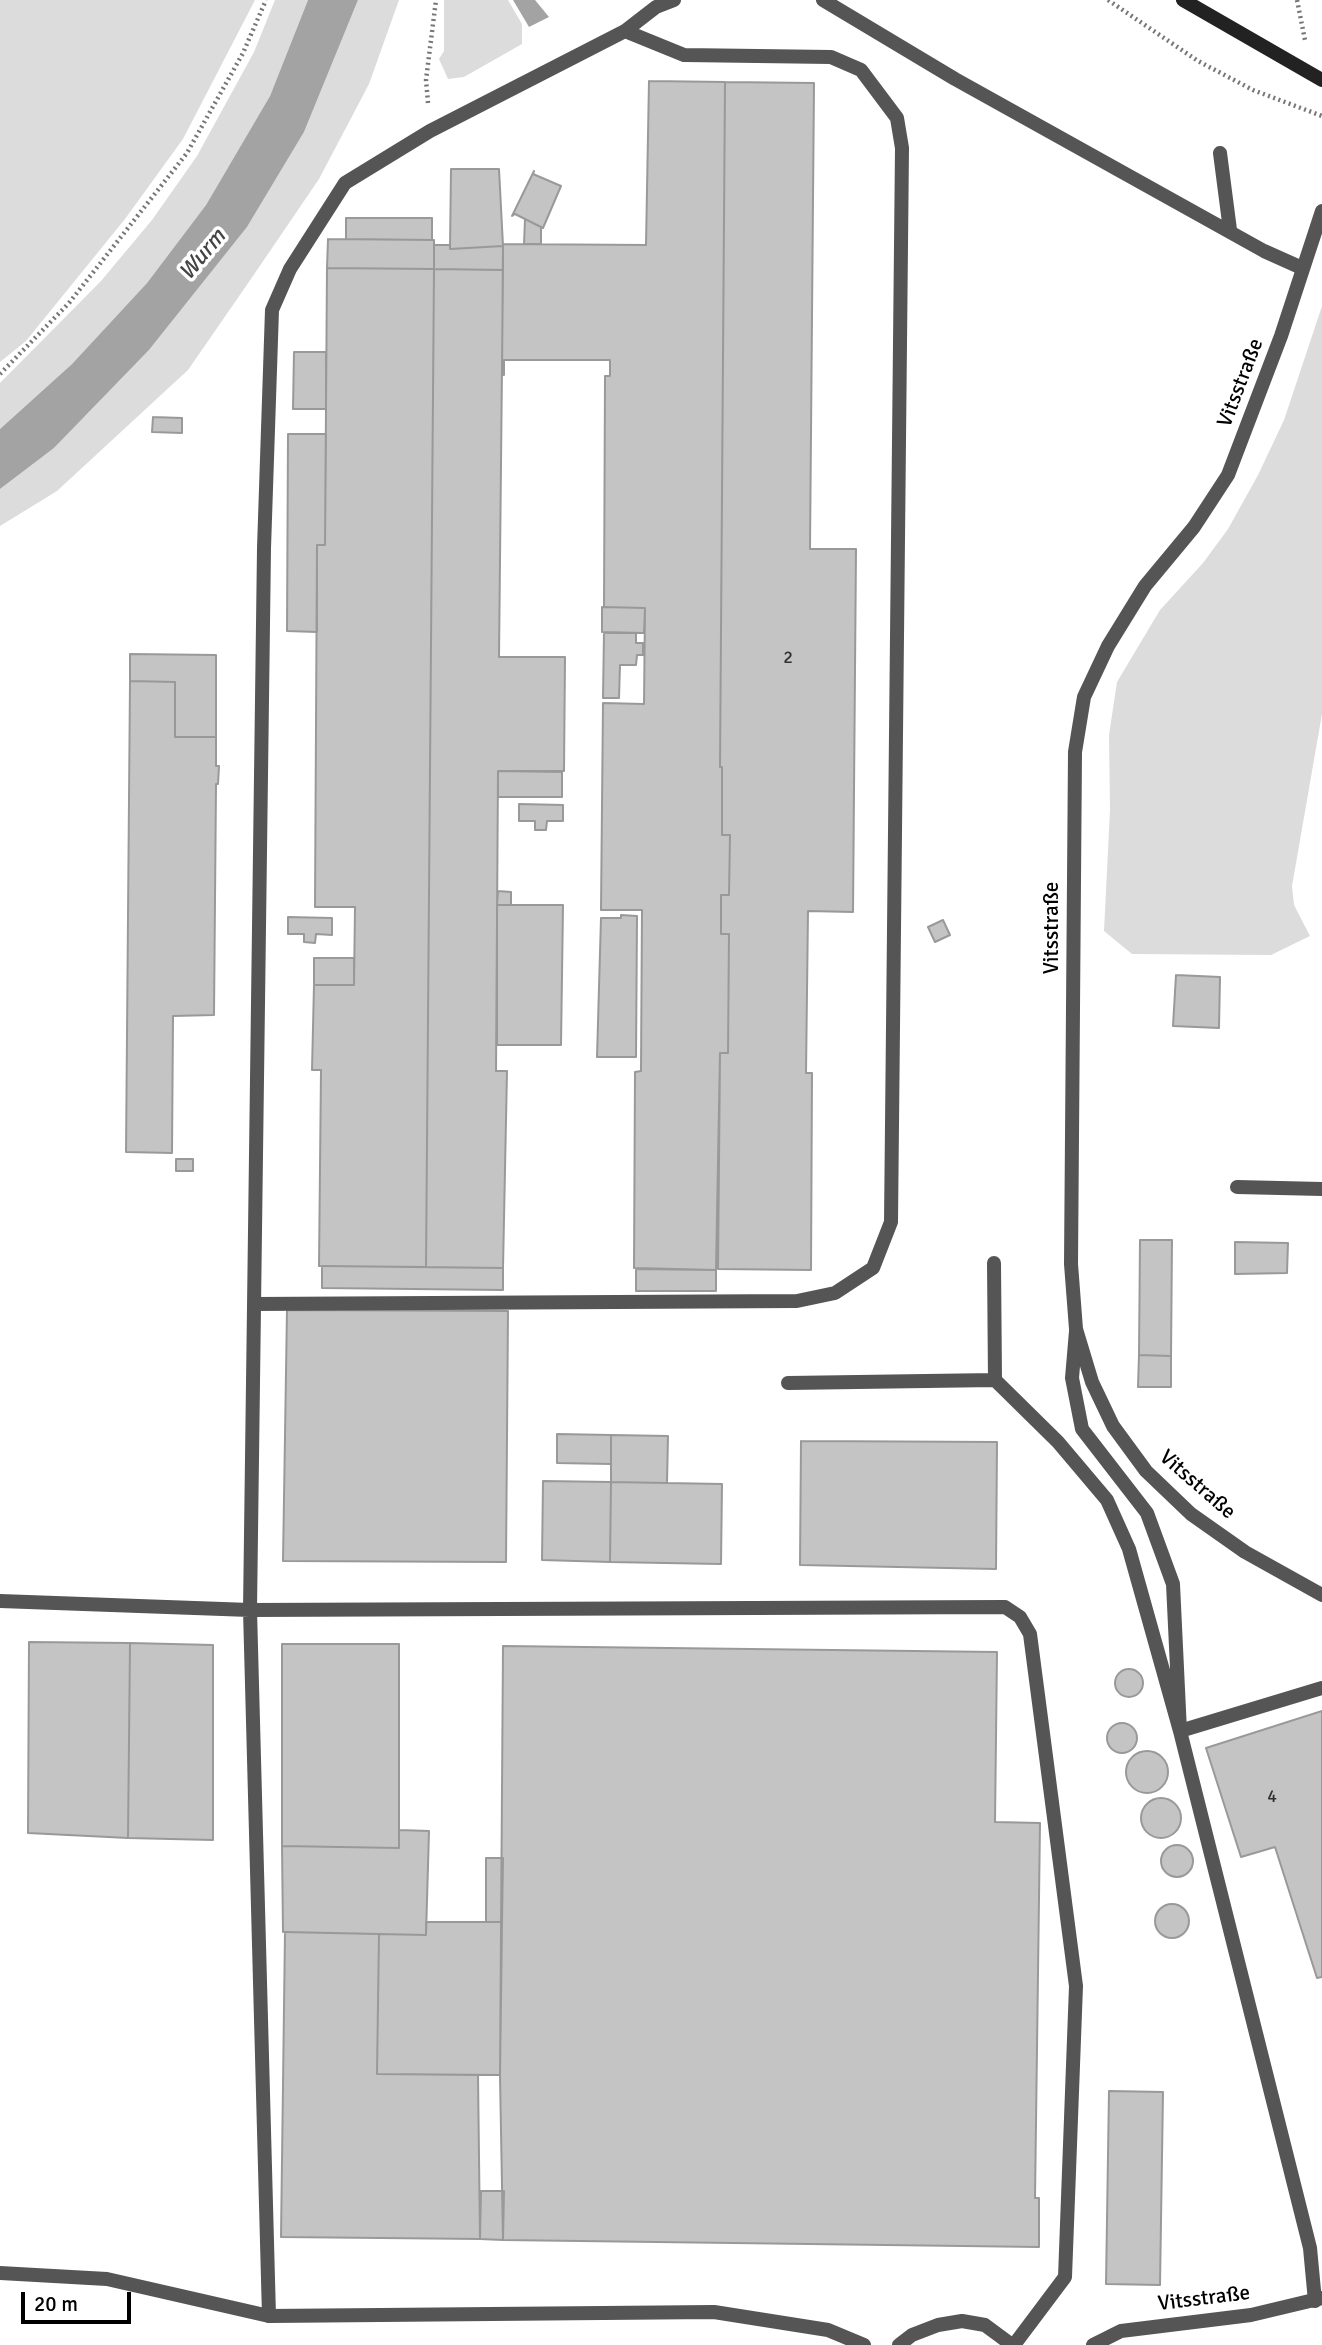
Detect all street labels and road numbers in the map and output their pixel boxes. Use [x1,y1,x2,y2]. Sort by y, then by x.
street label: Vitsstraße [1213,335,1269,431]
street label: Vitsstraße [1039,882,1065,974]
street label: Vitsstraße [1154,1445,1240,1525]
street label: Vitsstraße [1156,2281,1252,2317]

